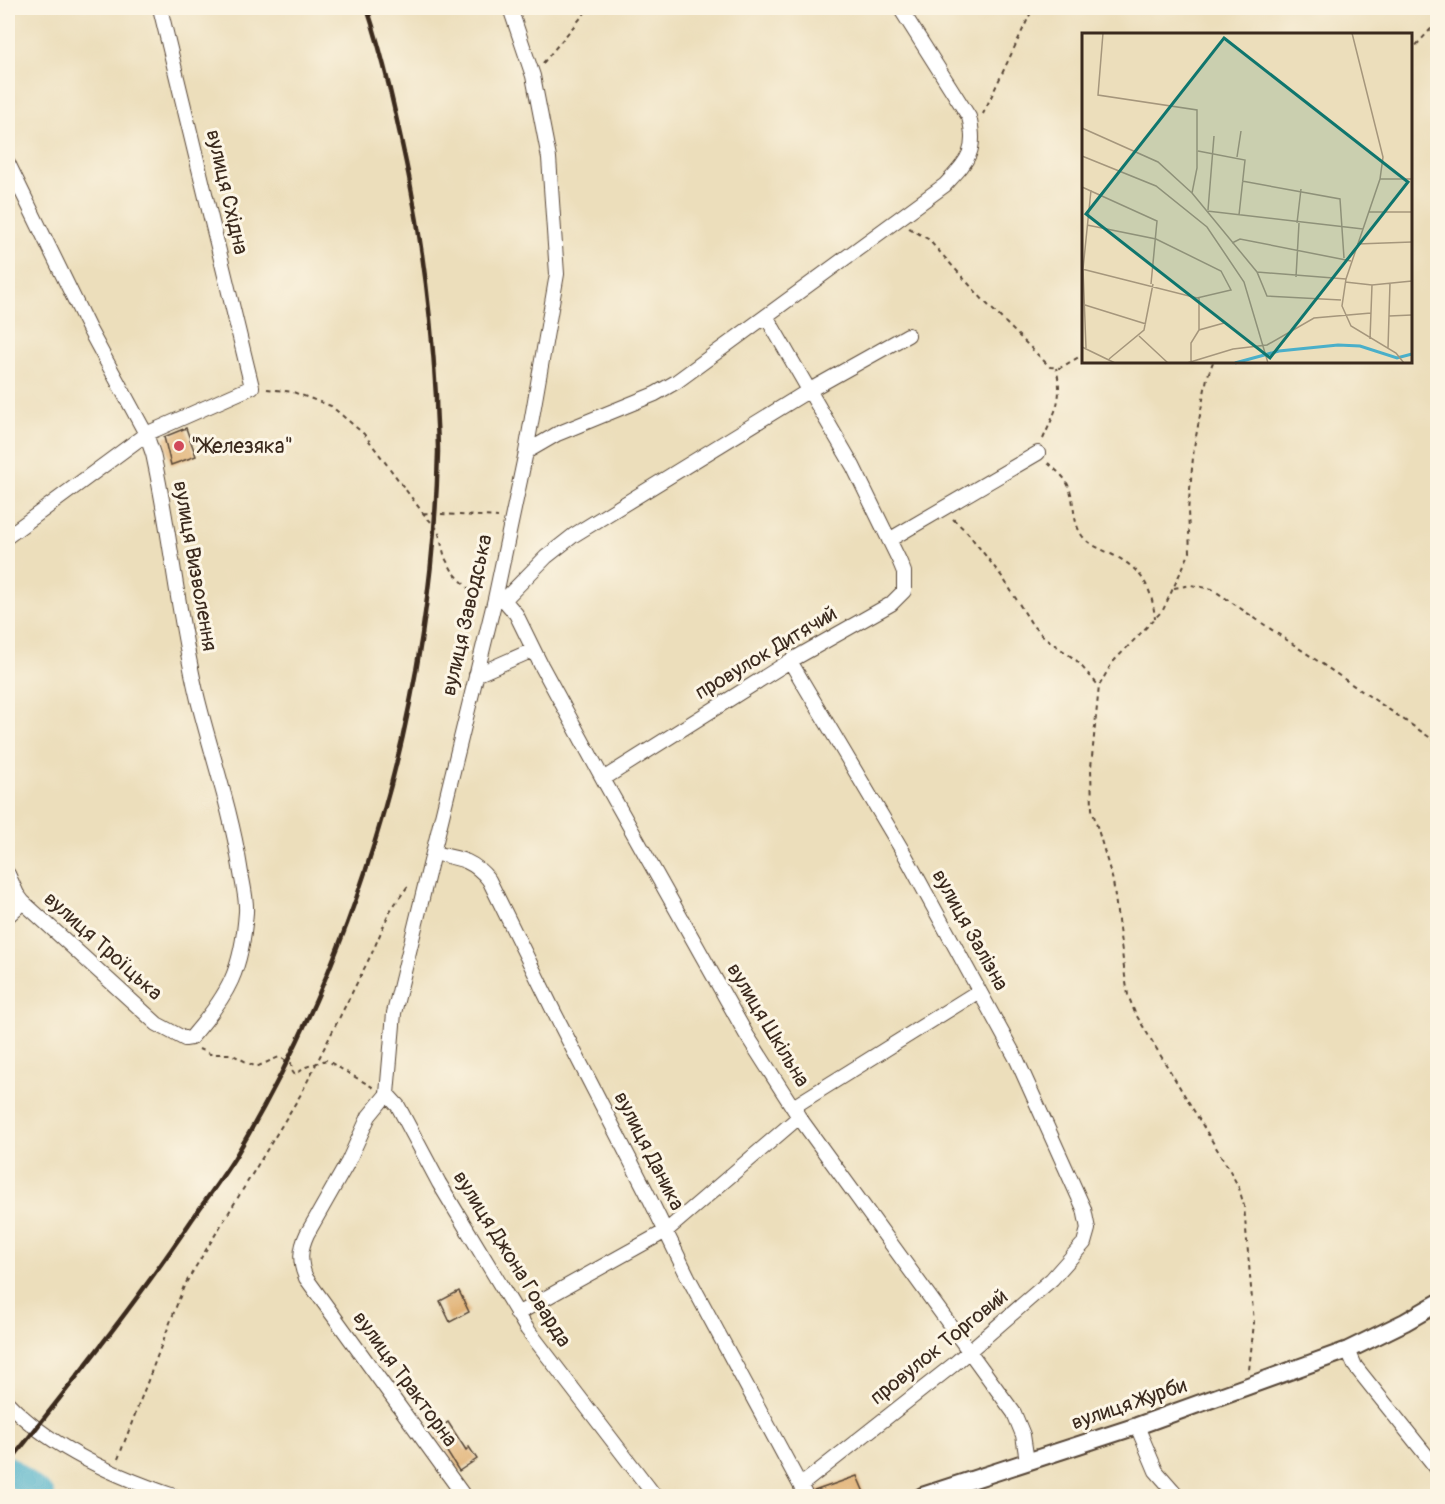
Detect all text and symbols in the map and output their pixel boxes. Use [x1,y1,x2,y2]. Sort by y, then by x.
inset map [1082,33,1412,363]
street label: вулиця Східна [200,127,254,257]
place label: "Железяка" [191,433,293,460]
marker: "Железяка" [172,439,186,453]
street label: вулиця Визволення [167,479,223,653]
street label: вулиця Заводська [435,532,499,698]
street label: провулок Дитячий [690,600,842,706]
street label: вулиця Залізна [926,865,1014,995]
street label: вулиця Троїцька [38,886,168,1006]
street label: вулиця Шкільна [720,958,816,1092]
street label: вулиця Даника [607,1087,691,1215]
street label: вулиця Джона Говарда [447,1166,577,1352]
street label: провулок Торговий [864,1283,1014,1411]
street label: вулиця Тракторна [347,1306,463,1452]
street label: вулиця Журби [1068,1372,1190,1436]

